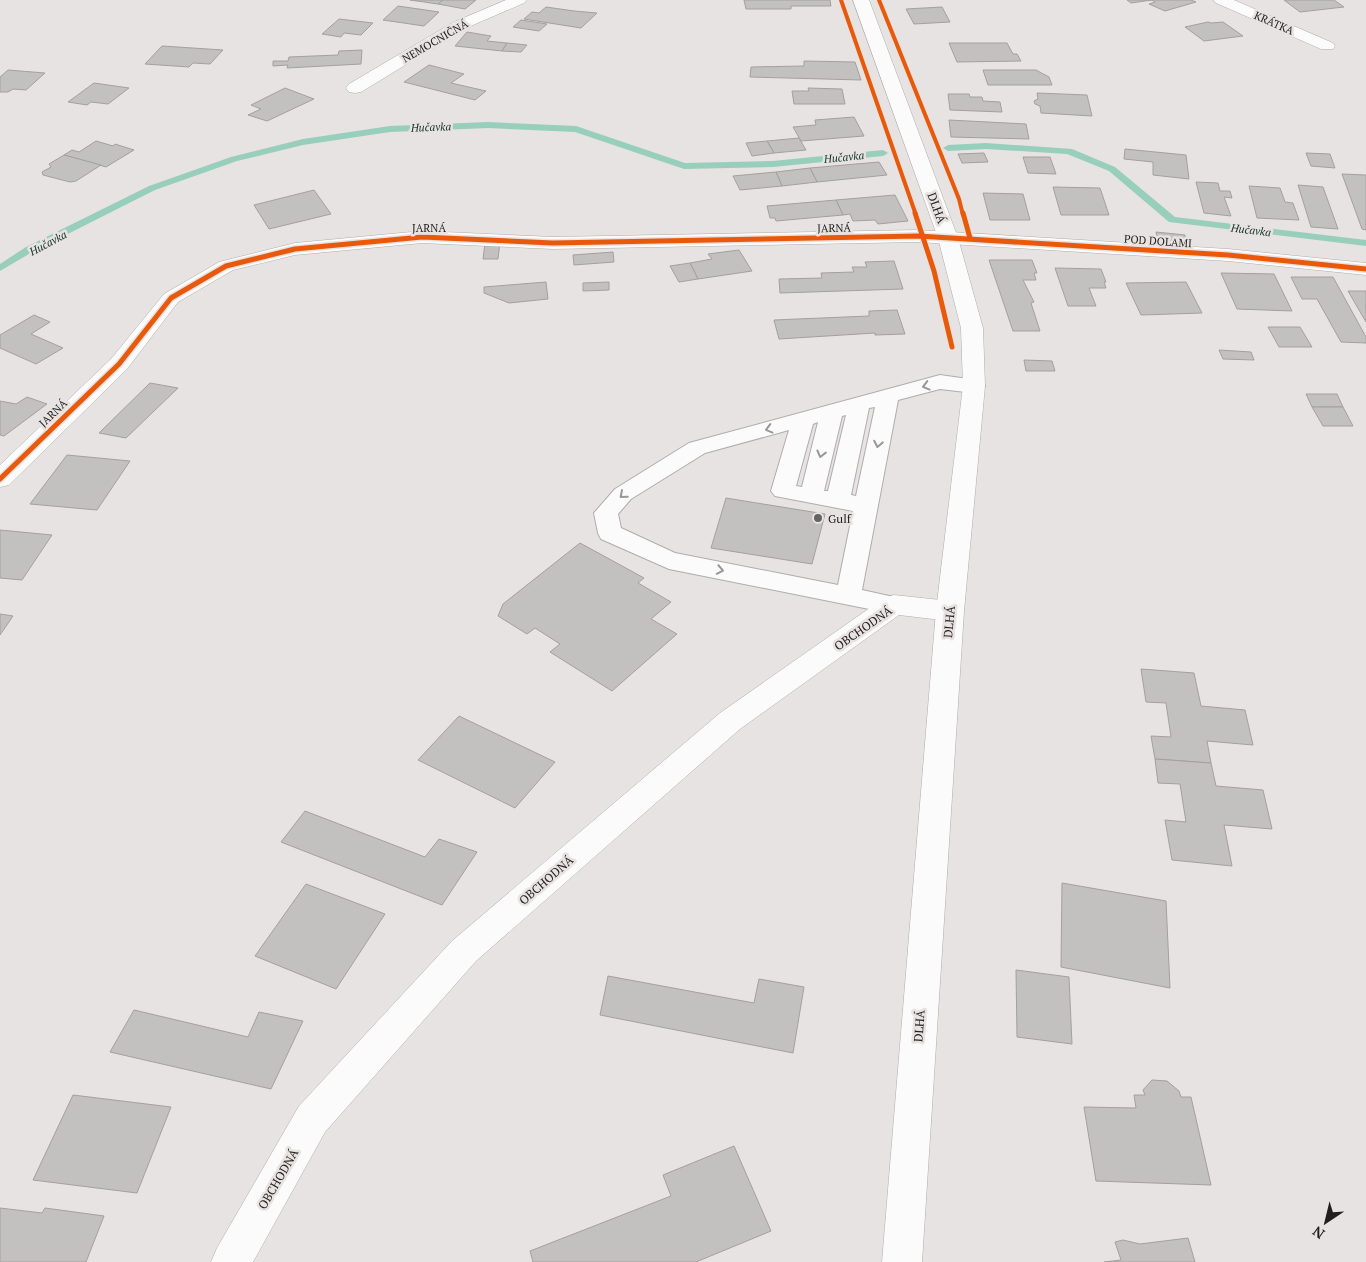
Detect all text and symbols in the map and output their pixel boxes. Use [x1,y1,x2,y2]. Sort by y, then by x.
street label: KRÁTKA [1252,8,1296,38]
street label: NEMOCNIČNÁ [400,16,471,66]
water label: Hučavka [410,119,452,135]
water label: Hučavka [822,148,865,166]
street label: DLHÁ [924,190,950,226]
water label: Hučavka [1229,220,1272,239]
street label: JARNÁ [412,221,446,235]
street label: JARNÁ [817,221,852,235]
water label: Hučavka [26,227,69,259]
street label: POD DOLAMI [1124,232,1192,250]
one-way arrow [922,380,930,391]
street label: JARNÁ [36,396,70,430]
one-way arrow [766,423,774,433]
one-way arrow [874,440,884,448]
one-way arrow [816,449,827,458]
one-way arrow [620,490,629,499]
place label: Gulf [828,511,852,526]
marker: Gulf [812,512,824,524]
one-way arrow [716,565,725,575]
street label: OBCHODNÁ [831,602,895,653]
street label: DLHÁ [940,605,958,639]
street label: OBCHODNÁ [516,852,577,908]
street label: DLHÁ [910,1009,928,1042]
street label: OBCHODNÁ [255,1146,302,1212]
north arrow [1301,1197,1351,1247]
text: N [1308,1222,1328,1244]

